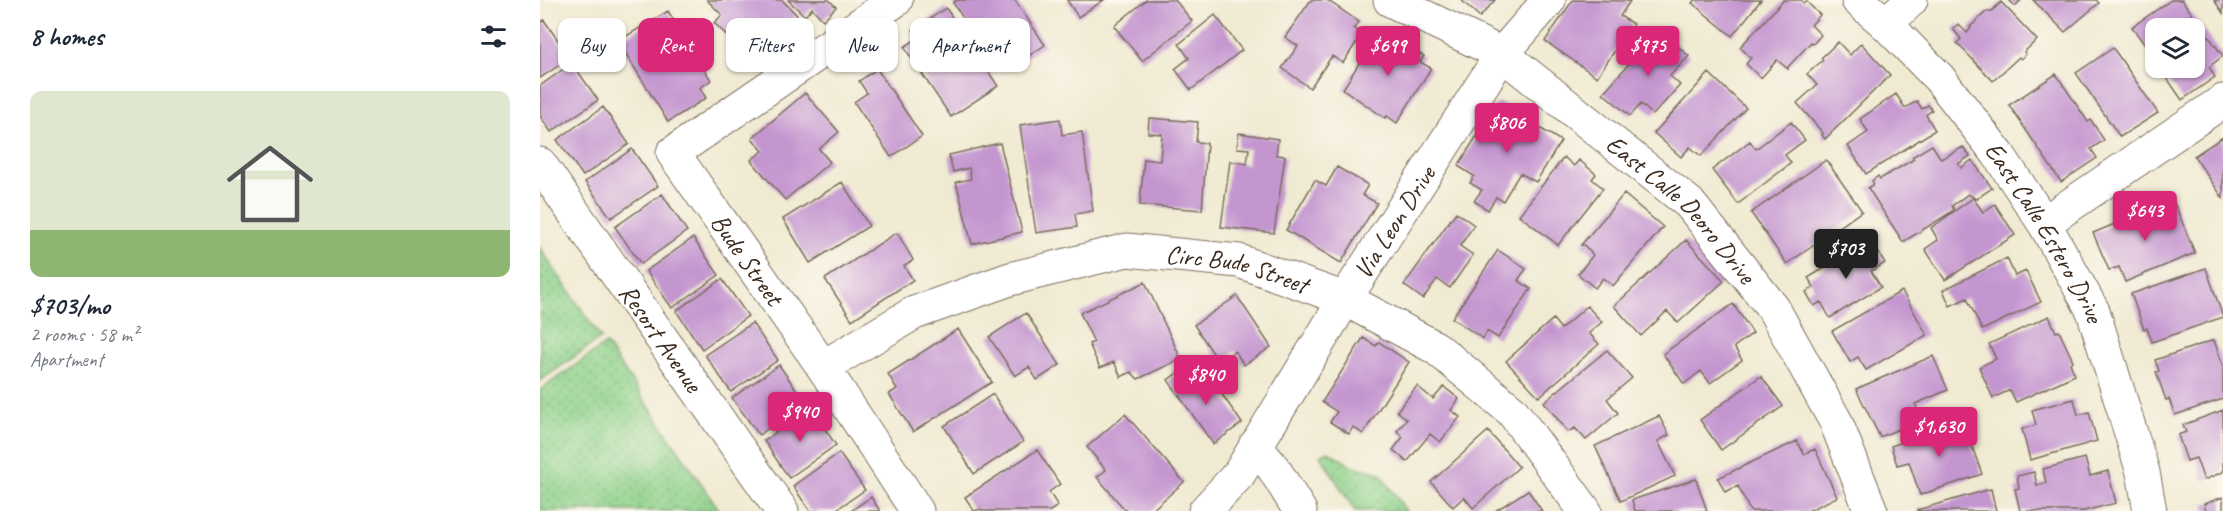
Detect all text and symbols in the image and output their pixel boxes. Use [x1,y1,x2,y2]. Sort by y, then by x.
chip: Buy [558,18,626,72]
chip: Rent [638,18,714,72]
chip: Filters [726,18,814,72]
chip: New [826,18,898,72]
chip: Apartment [910,18,1030,72]
map controls [2145,18,2205,78]
button: layers [2145,18,2205,78]
text: 8 homes [30,20,103,53]
icon: filters [477,20,510,53]
pin: $699 [1352,26,1424,77]
pin: $975 [1612,26,1684,77]
text: $699 [1370,33,1406,58]
text: $975 [1630,33,1666,58]
pin: $806 [1471,103,1543,154]
text: $806 [1489,110,1525,135]
street label: East Calle Deoro Drive [1600,127,1764,291]
icon: home [216,130,324,238]
street label: East Calle Estero Drive [1978,135,2113,328]
street label: Via Leon Drive [1346,158,1443,285]
pin: $643 [2109,191,2181,242]
text: $643 [2127,198,2163,223]
street label: Bude Street [704,207,792,313]
pin: $703 [1810,229,1882,280]
text: $703 [1828,236,1864,261]
street label: Circ Bude Street [1164,237,1316,302]
street label: Resort Avenue [612,277,711,400]
text: $703/mo [30,289,110,322]
text: 2 rooms · 58 m² [30,322,138,347]
text: Apartment [30,347,103,372]
pin: $840 [1170,355,1242,406]
text: $840 [1188,362,1224,387]
pin: $940 [764,392,836,443]
text: $940 [782,399,818,424]
pin: $1,630 [1890,407,1988,458]
text: $1,630 [1914,414,1964,439]

